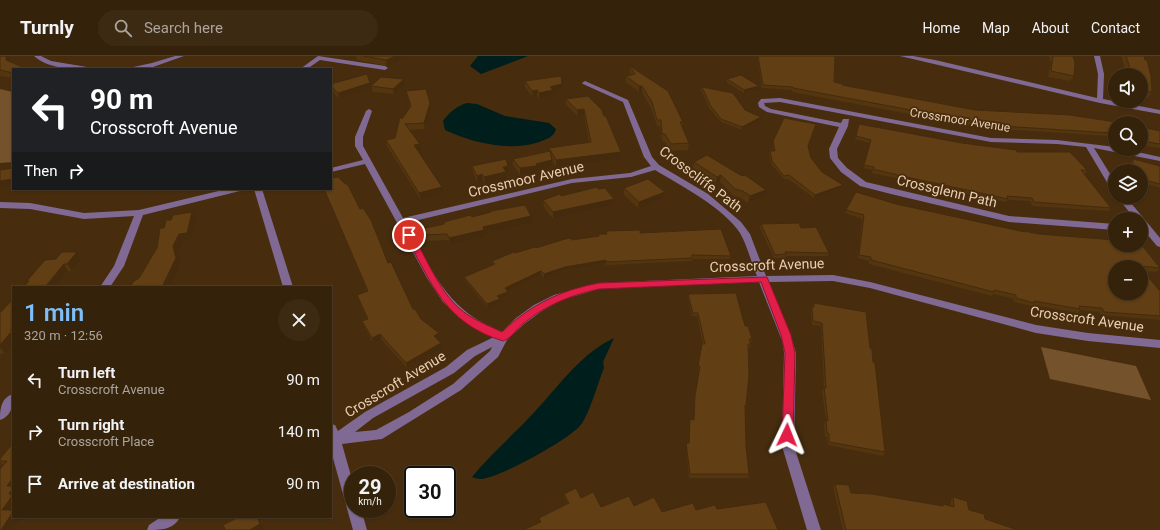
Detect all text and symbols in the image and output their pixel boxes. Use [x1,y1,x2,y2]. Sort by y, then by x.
search box [98,10,378,46]
text: Turnly [20,16,74,39]
icon: search [112,17,134,39]
text: Search here [144,19,223,37]
text: Home [922,20,960,36]
text: Map [982,20,1010,36]
text: About [1032,20,1069,36]
text: Contact [1091,20,1140,36]
map controls [1108,68,1148,300]
button: sound [1108,68,1148,108]
text: 90 m [90,83,153,116]
icon: left [24,84,76,136]
street label: Crossmoor Avenue [909,105,1011,135]
button: search [1108,116,1148,156]
text: Crosscroft Avenue [90,117,238,138]
street label: Crosscliffe Path [656,143,746,215]
street label: Crossmoor Avenue [467,158,585,200]
icon: right [65,160,87,182]
text: Then [24,162,57,180]
button: layers [1108,164,1148,204]
street label: Crossglenn Path [895,172,999,210]
button: + [1108,212,1148,252]
pin [392,218,426,252]
icon: arrive [398,224,420,246]
street label: Crosscroft Avenue [709,255,825,275]
button: − [1108,260,1148,300]
text: 1 min [24,299,84,327]
button: close [278,299,320,341]
street label: Crosscroft Avenue [1029,303,1145,335]
text: 320 m · 12:56 [24,328,103,343]
street label: Crosscroft Avenue [342,348,448,420]
text: Turn left [58,364,115,382]
icon: left [24,369,46,391]
text: 90 m [286,371,320,389]
text: Crosscroft Avenue [58,382,165,397]
position arrow [766,414,808,456]
text: Turn right [58,416,124,434]
icon: right [24,421,46,443]
text: 140 m [278,423,320,441]
text: Crosscroft Place [58,434,154,449]
speed limit sign: 30 [404,466,456,518]
icon: arrive [24,473,46,495]
text: Arrive at destination [58,475,195,493]
text: 90 m [286,475,320,493]
text: 29 [359,475,381,499]
text: km/h [358,496,382,507]

